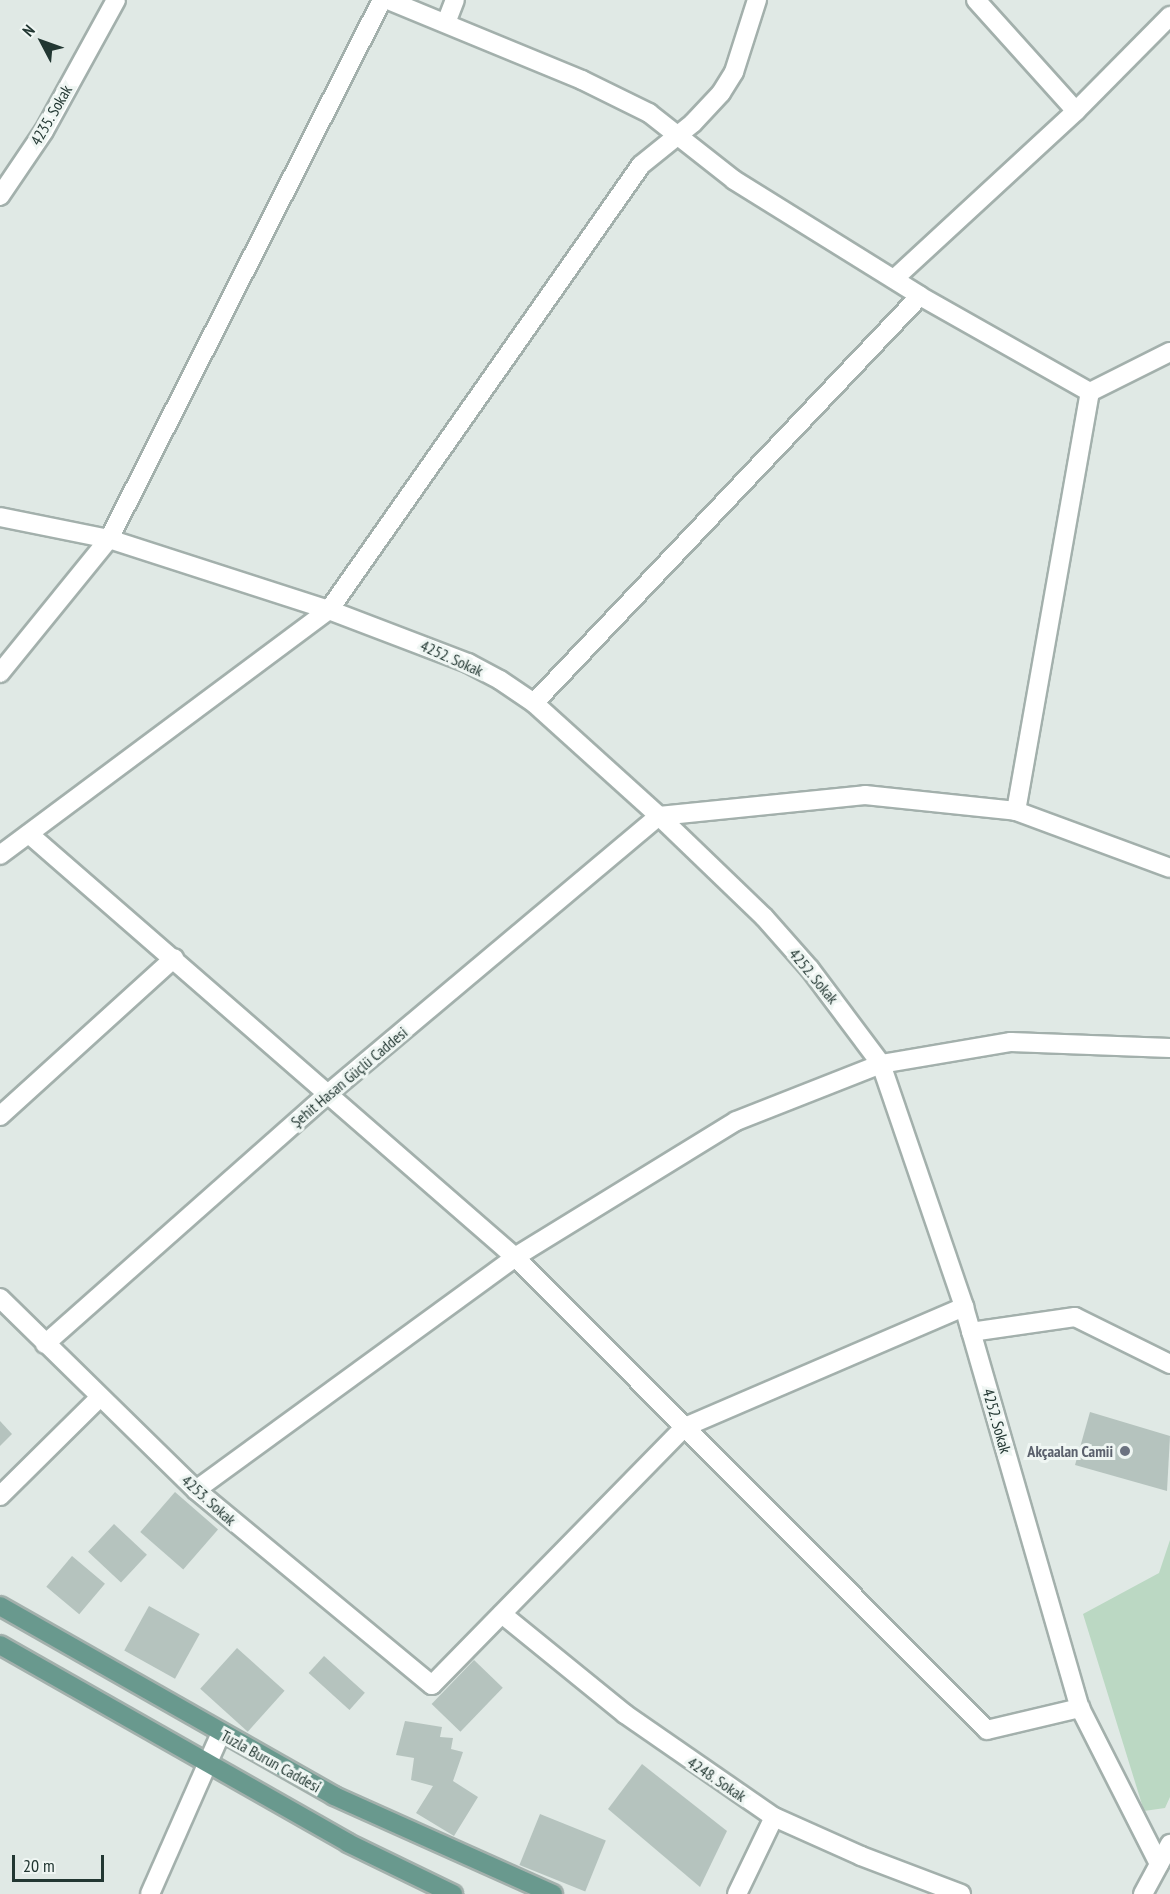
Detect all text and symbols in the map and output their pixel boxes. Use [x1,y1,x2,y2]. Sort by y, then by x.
north arrow [12,12,72,72]
text: N [18,20,39,40]
street label: 4235. Sokak [26,81,76,149]
street label: 4252. Sokak [417,635,487,681]
street label: 4252. Sokak [785,944,843,1008]
street label: Şehit Hasan Güçlü Caddesi [287,1023,411,1131]
street label: 4252. Sokak [978,1386,1016,1456]
place label: Akçaalan Camii [1027,1441,1113,1461]
marker: Akçaalan Camii [1118,1444,1132,1458]
street label: 4253. Sokak [177,1470,241,1530]
street label: Tuzla Burun Caddesi [218,1726,324,1796]
street label: 4248. Sokak [684,1752,750,1806]
scale bar [15,1843,106,1881]
text: 20 m [23,1854,55,1877]

